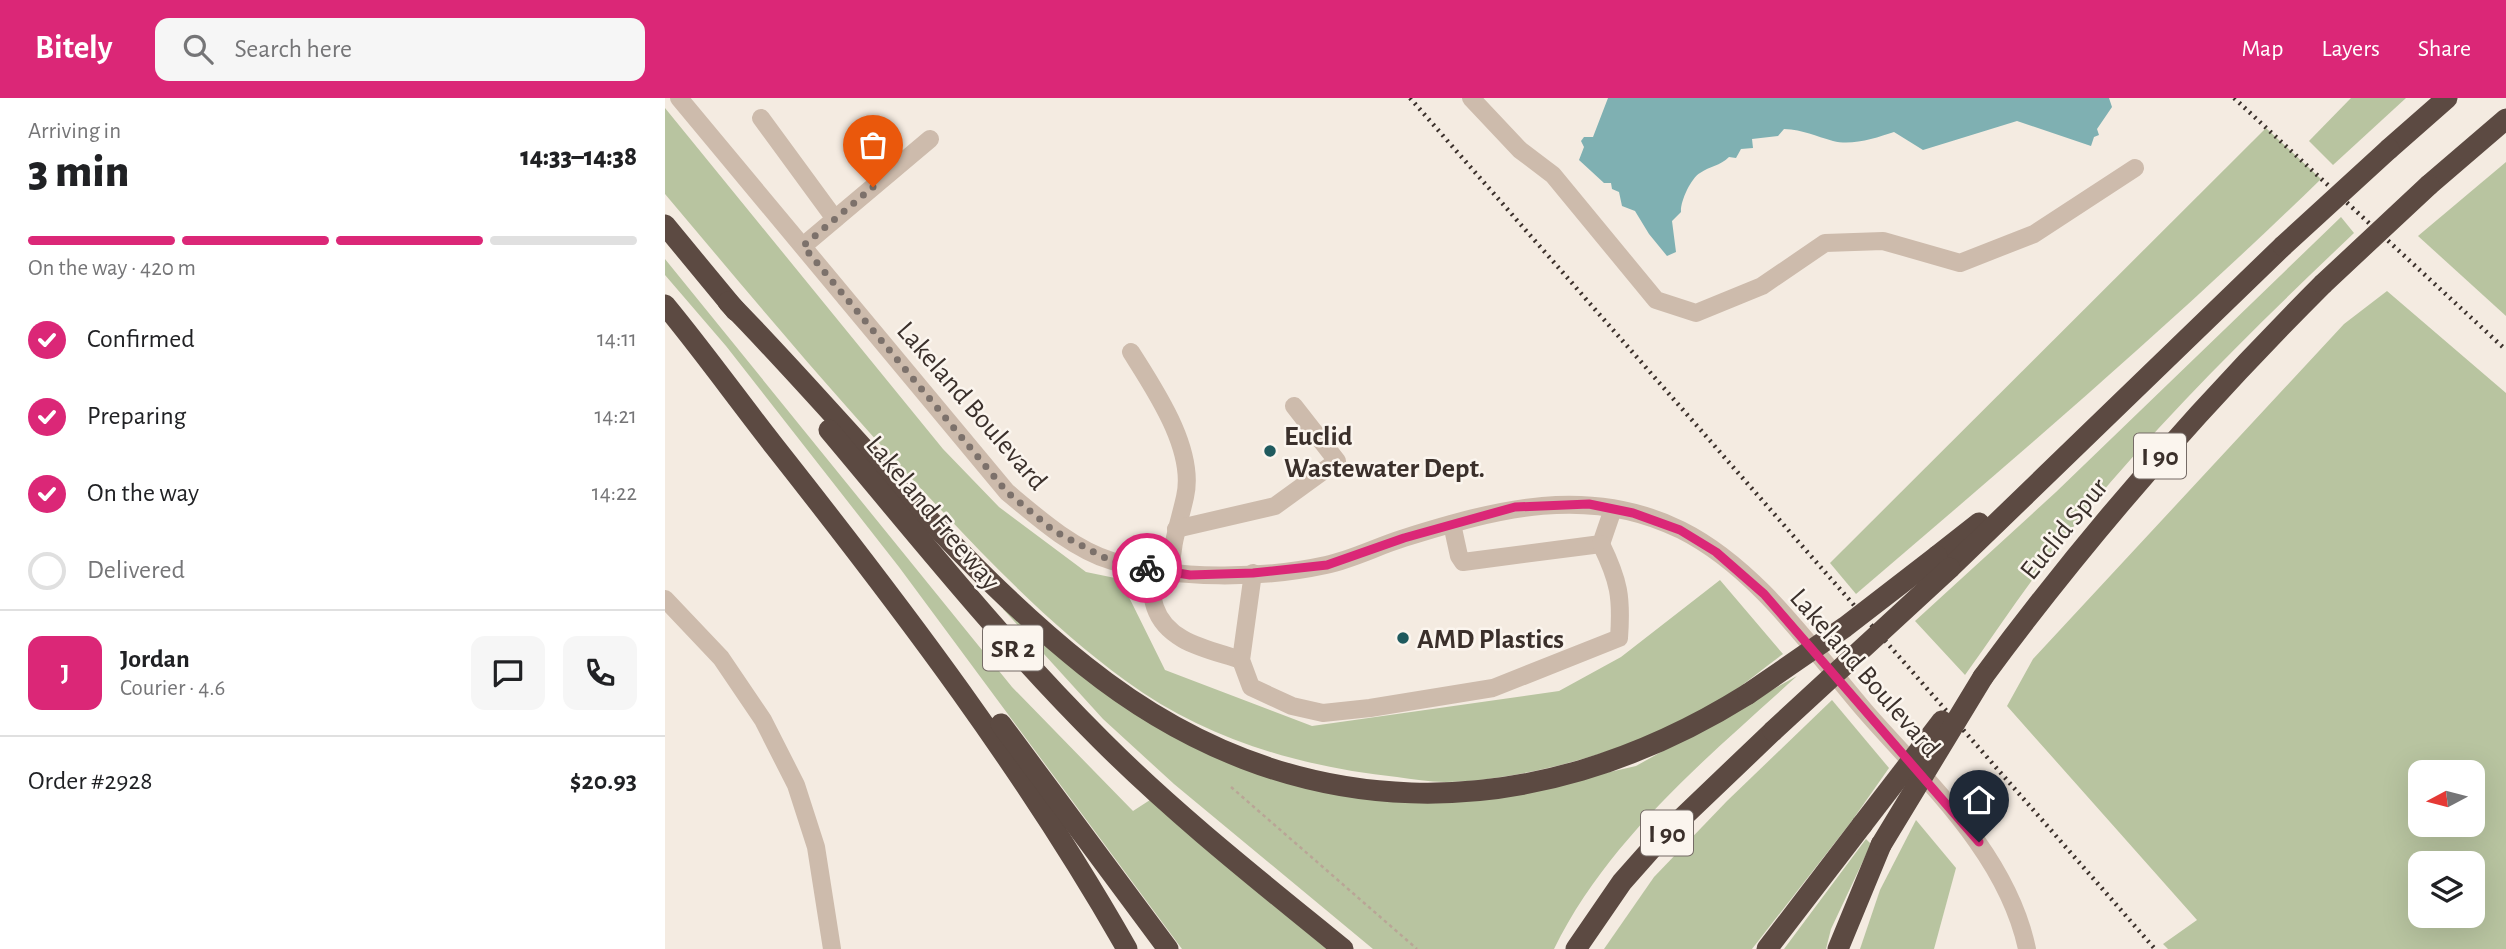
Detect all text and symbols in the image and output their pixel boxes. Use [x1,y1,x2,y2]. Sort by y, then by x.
search box [155,18,645,81]
icon: search [179,30,217,68]
text: Bitely [35,32,113,65]
text: Search here [235,36,352,62]
text: Map [2241,37,2283,61]
text: Layers [2321,37,2380,61]
text: Share [2418,37,2471,61]
pin [843,115,903,187]
text: Arriving in [28,120,121,143]
icon: bag [854,126,892,164]
text: 14:33–14:38 [520,144,637,170]
text: 3 min [28,149,129,195]
text: On the way · 420 m [28,257,196,280]
street label: Lakeland Boulevard [891,317,1052,496]
icon: check [28,321,66,359]
text: Confirmed [87,326,195,352]
text: 14:11 [597,328,637,351]
icon: check [28,398,66,436]
text: Preparing [87,403,186,429]
text: 14:21 [594,405,637,428]
place label: Euclid Wastewater Dept. [1284,423,1485,483]
street label: Lakeland Freeway [860,431,1005,596]
road number: I 90 [2134,434,2186,478]
marker: Euclid Wastewater Dept. [1262,443,1278,459]
street label: Euclid Spur [2016,473,2114,585]
icon: check [28,475,66,513]
text: On the way [87,480,199,506]
text: 14:22 [592,482,637,505]
courier [1112,533,1182,603]
icon: bike [1128,549,1166,587]
text: Delivered [87,557,185,583]
street label: Lakeland Boulevard [1784,584,1945,763]
road number: SR 2 [983,626,1043,670]
place label: AMD Plastics [1417,626,1564,654]
marker: AMD Plastics [1395,630,1411,646]
button: chat [471,636,545,710]
button: phone [563,636,637,710]
text: Jordan [120,646,190,672]
text: J [61,660,69,686]
text: Courier · 4.6 [120,677,225,700]
north arrow [2408,760,2485,836]
map controls [2408,760,2485,928]
text: Order #2928 [28,768,153,794]
text: $20.93 [570,768,637,794]
pin [1949,770,2009,842]
icon: home [1960,781,1998,819]
road number: I 90 [1641,810,1693,856]
button: layers [2408,851,2485,928]

